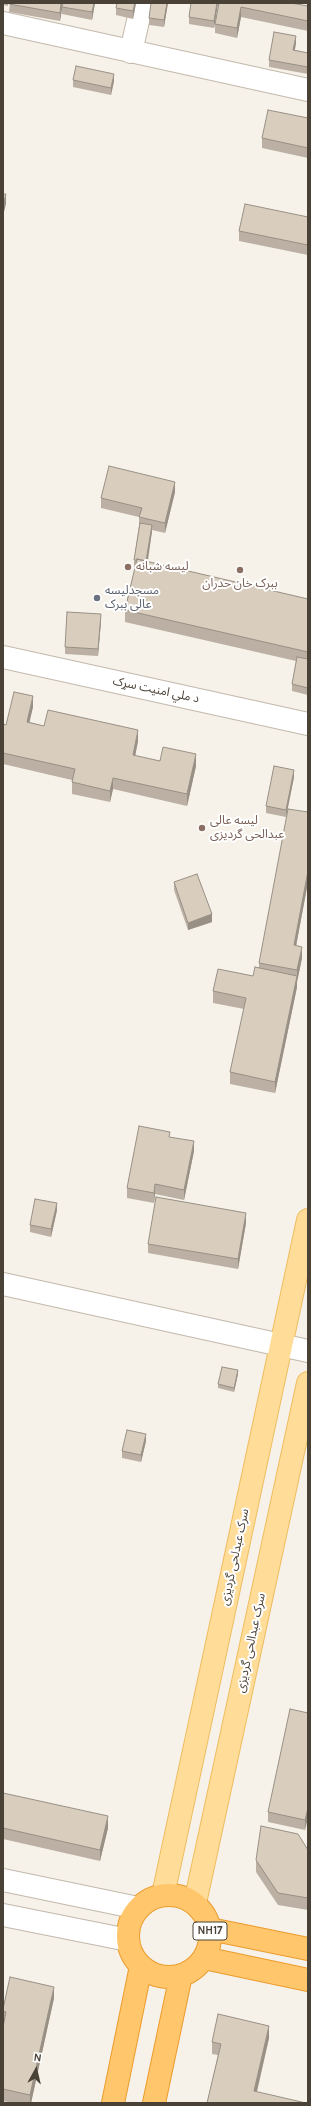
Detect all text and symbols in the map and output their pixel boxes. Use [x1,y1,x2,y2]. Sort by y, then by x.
place label: لیسه شبانه [136,560,189,574]
marker: لیسه شبانه [123,562,133,572]
marker: ببرک خان حدران [235,565,245,575]
place label: ببرک خان حدران [202,577,278,591]
place label: مسجدلیسه عالی ببرک [105,584,159,612]
marker: مسجدلیسه عالی ببرک [92,593,102,603]
street label: د ملي امنیت سړک [111,674,201,706]
place label: لیسه عالی عبدالحی گردیزی [210,814,284,842]
marker: لیسه عالی عبدالحی گردیزی [197,823,207,833]
street label: سرک عبدلحی گردیزی [218,1507,252,1607]
street label: سرک عبدالحی گردیزی [233,1592,269,1694]
road number: NH17 [193,1922,227,1940]
north arrow [16,2050,56,2090]
text: N [33,2051,43,2065]

